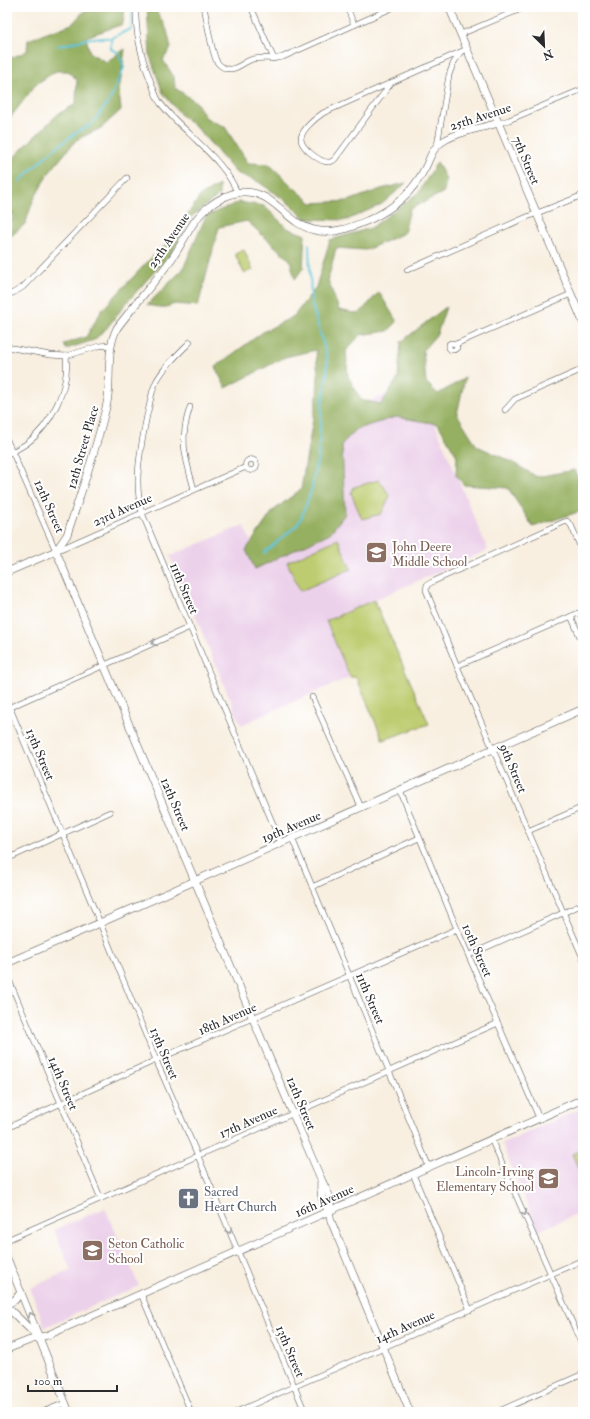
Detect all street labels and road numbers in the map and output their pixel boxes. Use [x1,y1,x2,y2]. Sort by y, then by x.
street label: 25th Avenue [448,99,514,134]
street label: 7th Street [509,134,543,187]
street label: 25th Avenue [144,209,194,271]
street label: 12th Street Place [63,403,103,491]
street label: 12th Street [30,477,68,535]
street label: 23rd Avenue [90,490,155,530]
street label: 11th Street [166,560,202,617]
street label: 13th Street [22,726,58,783]
street label: 9th Street [495,741,531,795]
street label: 12th Street [157,775,193,833]
street label: 19th Avenue [259,807,324,847]
street label: 10th Street [458,921,496,979]
street label: 11th Street [352,970,388,1027]
street label: 18th Avenue [196,999,260,1039]
street label: 13th Street [146,1025,182,1082]
street label: 14th Street [45,1054,82,1113]
street label: 12th Street [283,1074,319,1132]
street label: 17th Avenue [217,1102,281,1142]
street label: 16th Avenue [293,1181,357,1221]
street label: 14th Avenue [373,1307,438,1347]
street label: 13th Street [272,1323,308,1380]

